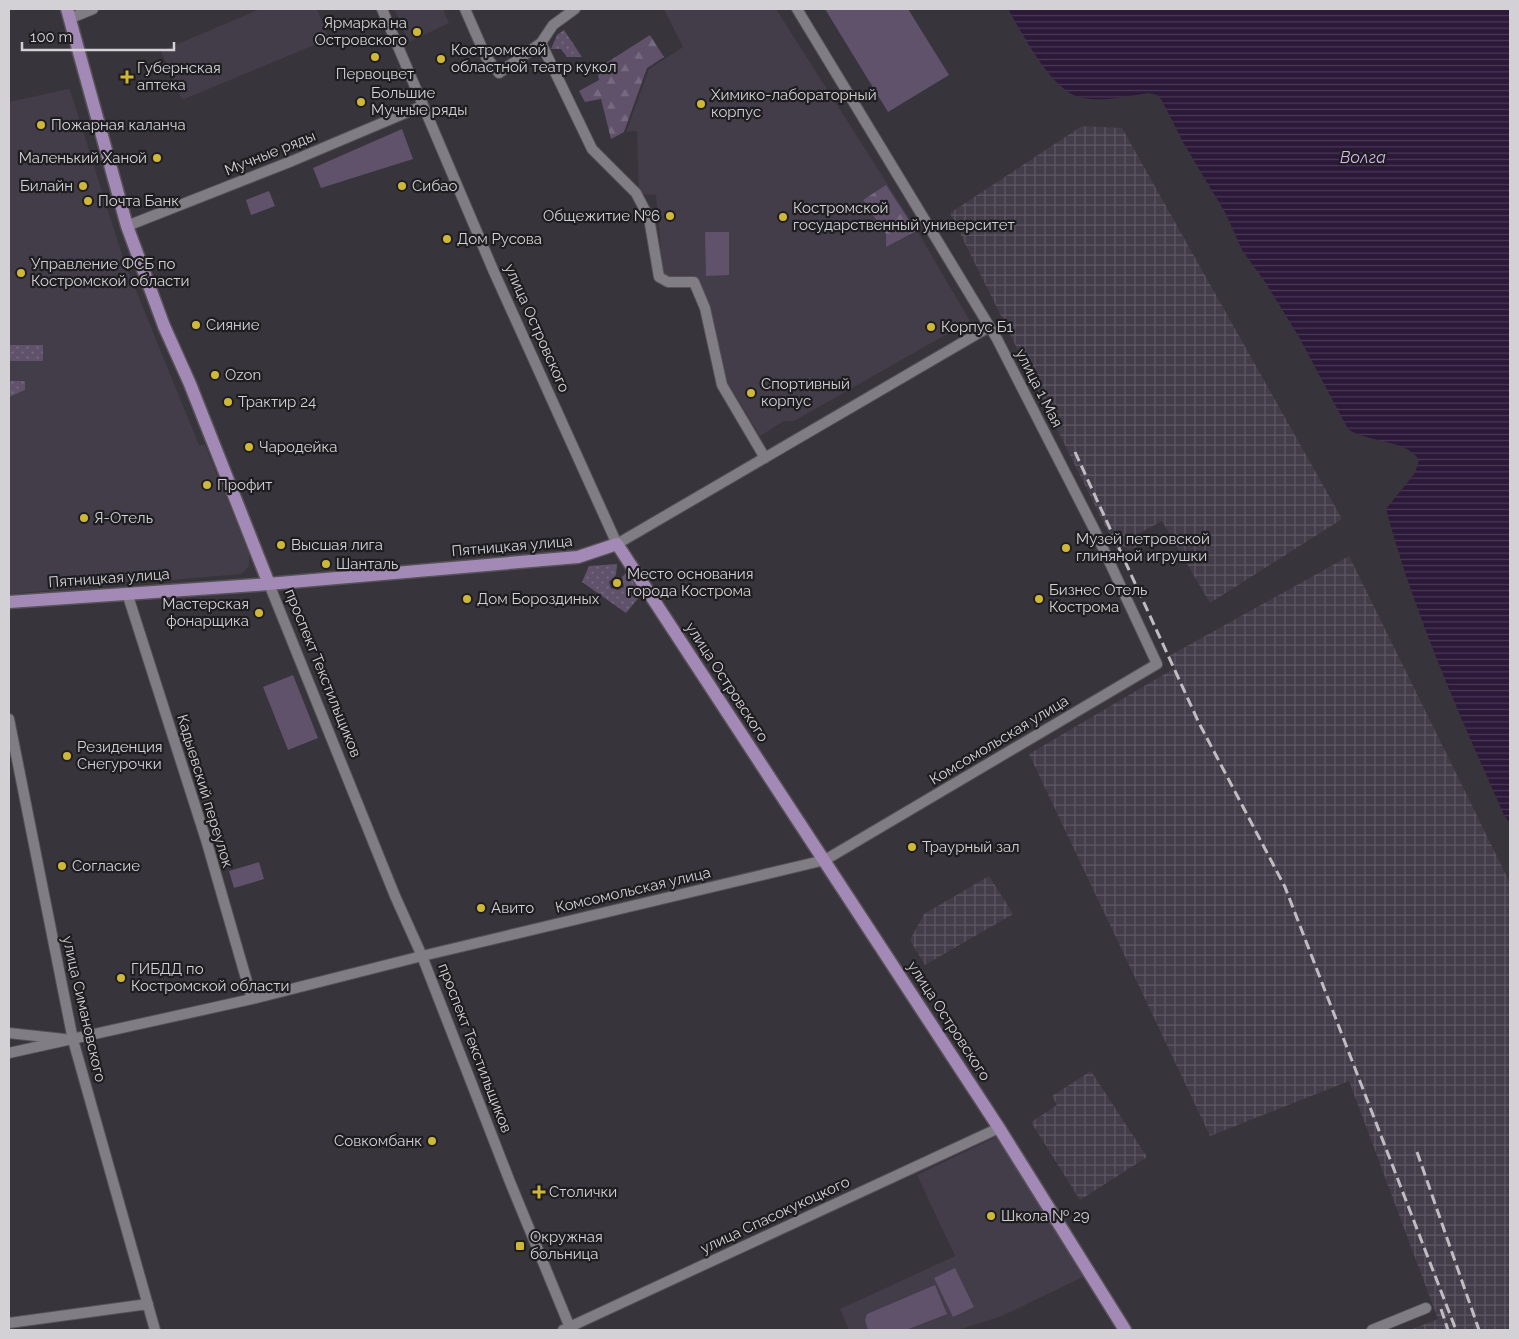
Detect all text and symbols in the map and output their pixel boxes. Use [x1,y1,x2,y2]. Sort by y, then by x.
place label: Ярмарка на Островского [315,14,407,49]
scale bar [22,20,175,52]
marker: Ярмарка на Островского [411,26,423,38]
text: 100 m [30,28,72,46]
place label: Костромской областной театр кукол [451,41,617,76]
marker: Первоцвет [369,51,381,63]
marker: Костромской областной театр кукол [435,53,447,65]
place label: Губернская аптека [137,59,221,94]
place label: Первоцвет [336,65,414,83]
marker: Губернская аптека [121,71,133,83]
place label: Большие Мучные ряды [371,84,467,119]
place label: Химико-лабораторный корпус [711,86,877,121]
marker: Большие Мучные ряды [355,96,367,108]
marker: Химико-лабораторный корпус [695,98,707,110]
place label: Пожарная каланча [51,116,186,134]
marker: Пожарная каланча [35,119,47,131]
street label: Мучные ряды [222,127,318,179]
water label: Волга [1340,148,1386,167]
place label: Маленький Ханой [19,149,147,167]
marker: Маленький Ханой [151,152,163,164]
place label: Билайн [20,177,73,195]
place label: Сибао [412,177,457,195]
marker: Билайн [77,180,89,192]
marker: Сибао [396,180,408,192]
place label: Почта Банк [98,192,179,210]
marker: Почта Банк [82,195,94,207]
place label: Костромской государственный университет [793,199,1015,234]
place label: Общежитие №6 [543,207,660,225]
marker: Общежитие №6 [664,210,676,222]
marker: Костромской государственный университет [777,211,789,223]
place label: Дом Русова [457,230,542,248]
marker: Дом Русова [441,233,453,245]
place label: Управление ФСБ по Костромской области [31,255,189,290]
street label: улица Островского [501,261,573,395]
marker: Управление ФСБ по Костромской области [15,267,27,279]
place label: Сияние [206,316,260,334]
place label: Корпус Б1 [941,318,1013,336]
marker: Сияние [190,319,202,331]
marker: Корпус Б1 [925,321,937,333]
street label: улица 1 Мая [1012,346,1066,430]
place label: Ozon [225,366,261,384]
marker: Ozon [209,369,221,381]
place label: Спортивный корпус [761,375,850,410]
marker: Спортивный корпус [745,387,757,399]
place label: Трактир 24 [238,393,316,411]
marker: Трактир 24 [222,396,234,408]
place label: Чародейка [259,438,337,456]
marker: Чародейка [243,441,255,453]
place label: Профит [217,476,272,494]
marker: Профит [201,479,213,491]
place label: Я-Отель [94,509,153,527]
marker: Я-Отель [78,512,90,524]
place label: Музей петровской глиняной игрушки [1076,530,1210,565]
street label: Пятницкая улица [451,532,573,560]
place label: Высшая лига [291,536,383,554]
marker: Высшая лига [275,539,287,551]
marker: Музей петровской глиняной игрушки [1060,542,1072,554]
place label: Шанталь [336,555,398,573]
marker: Шанталь [320,558,332,570]
street label: Пятницкая улица [48,565,170,591]
place label: Место основания города Кострома [627,565,753,600]
marker: Место основания города Кострома [611,577,623,589]
place label: Бизнес Отель Кострома [1049,581,1147,616]
street label: проспект Текстильщиков [281,586,365,760]
place label: Дом Бороздиных [477,590,600,608]
marker: Дом Бороздиных [461,593,473,605]
marker: Бизнес Отель Кострома [1033,593,1045,605]
place label: Мастерская фонарщика [162,595,249,630]
marker: Мастерская фонарщика [253,607,265,619]
street label: улица Островского [682,619,772,745]
street label: Комсомольская улица [926,691,1072,789]
street label: Кадыевский переулок [173,712,237,870]
place label: Резиденция Снегурочки [77,738,163,773]
marker: Резиденция Снегурочки [61,750,73,762]
place label: Траурный зал [922,838,1020,856]
marker: Траурный зал [906,841,918,853]
place label: Согласие [72,857,140,875]
marker: Согласие [56,860,68,872]
street label: Комсомольская улица [554,863,712,917]
place label: Авито [491,899,534,917]
marker: Авито [475,902,487,914]
street label: улица Симановского [58,934,110,1084]
street label: улица Островского [904,958,994,1084]
place label: ГИБДД по Костромской области [131,960,289,995]
street label: проспект Текстильщиков [434,961,516,1135]
marker: ГИБДД по Костромской области [115,972,127,984]
place label: Совкомбанк [334,1132,422,1150]
marker: Совкомбанк [426,1135,438,1147]
street label: улица Спасокукоцкого [698,1172,853,1258]
place label: Столички [549,1183,617,1201]
marker: Столички [533,1186,545,1198]
place label: Школа № 29 [1001,1207,1090,1225]
marker: Школа № 29 [985,1210,997,1222]
place label: Окружная больница [530,1228,603,1263]
marker: Окружная больница [514,1240,526,1252]

